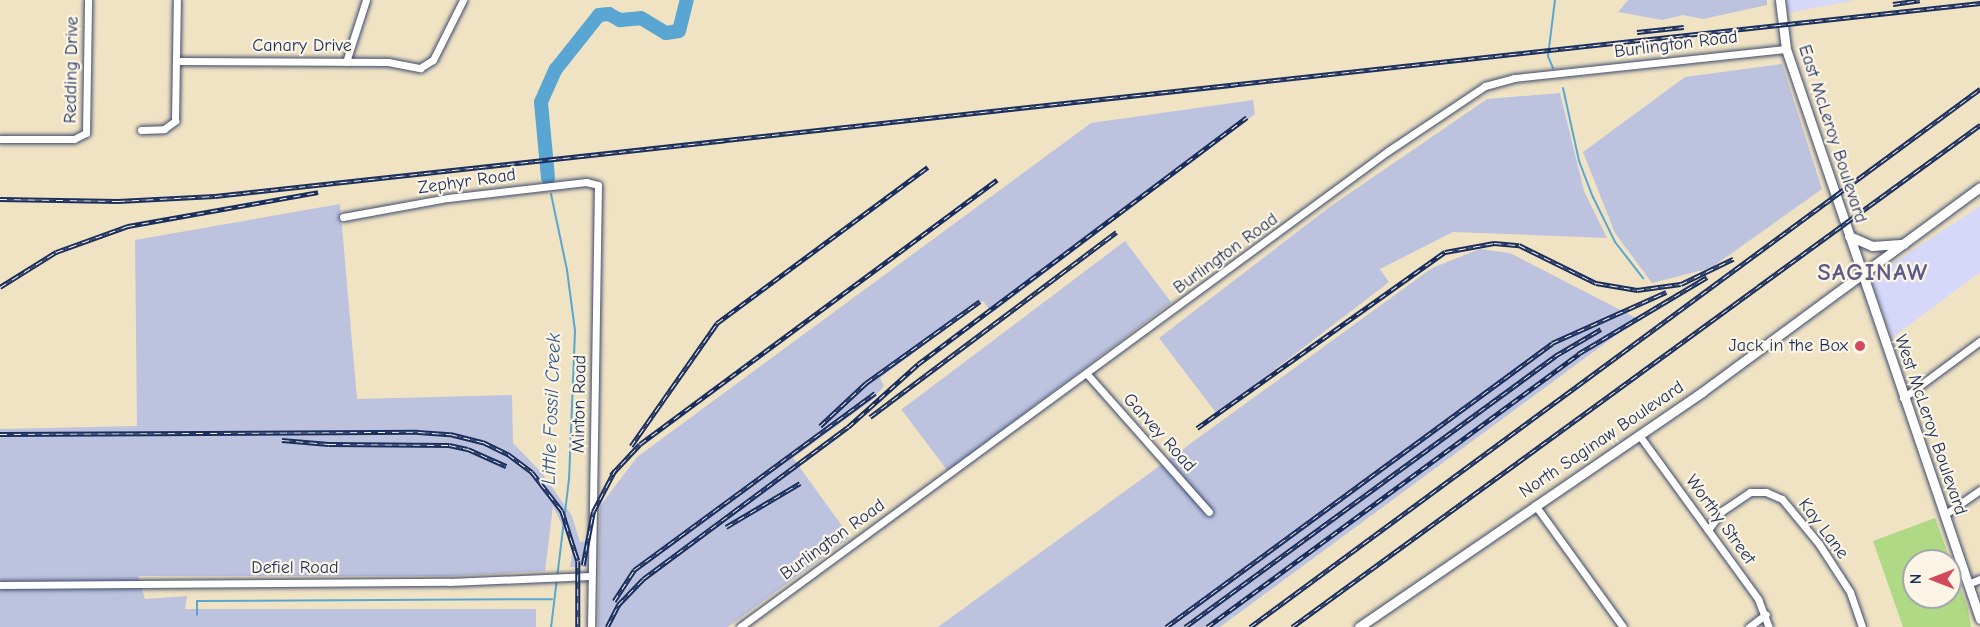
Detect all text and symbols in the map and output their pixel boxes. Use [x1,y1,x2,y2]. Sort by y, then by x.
street label: Redding Drive [60,16,84,124]
street label: Burlington Road [1613,27,1739,63]
street label: Canary Drive [252,35,352,57]
street label: East McLeroy Boulevard [1793,42,1871,226]
street label: Zephyr Road [417,164,517,200]
street label: Burlington Road [1169,209,1283,299]
district label: SAGINAW [1817,259,1929,287]
street label: West McLeroy Boulevard [1889,332,1971,518]
water label: Little Fossil Creek [536,333,566,485]
place label: Jack in the Box [1728,335,1848,357]
marker: Jack in the Box [1853,339,1867,353]
street label: Minton Road [568,355,592,453]
street label: North Saginaw Boulevard [1516,377,1688,503]
street label: Garvey Road [1118,389,1200,477]
street label: Worthy Street [1680,471,1760,569]
street label: Kay Lane [1793,494,1853,564]
street label: Burlington Road [776,495,890,585]
north arrow [1902,549,1962,609]
street label: Defiel Road [251,557,339,579]
text: N [1907,574,1925,584]

